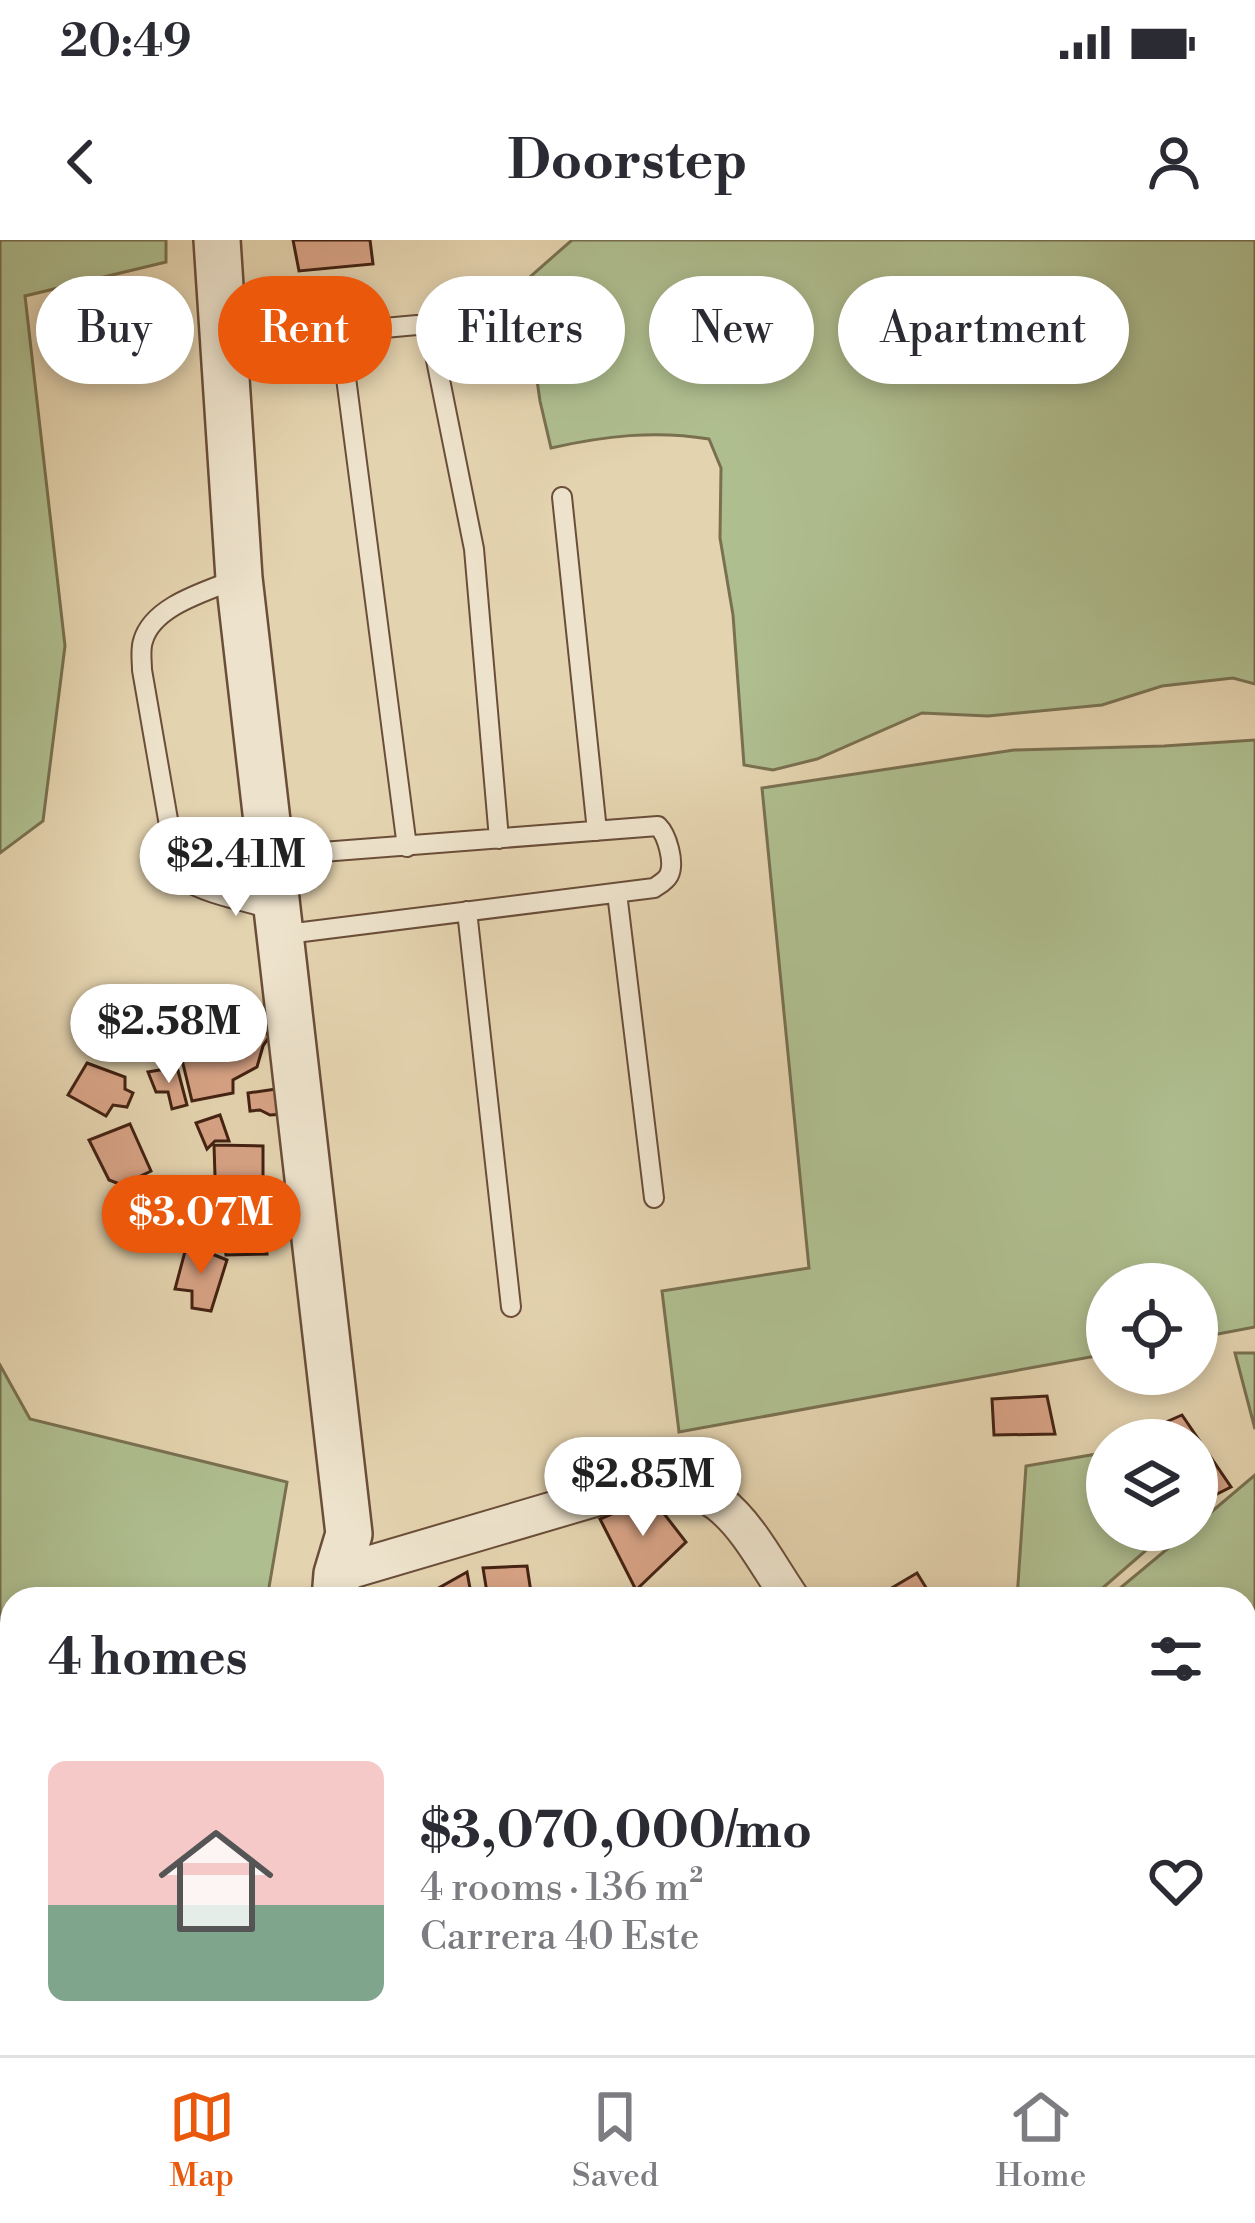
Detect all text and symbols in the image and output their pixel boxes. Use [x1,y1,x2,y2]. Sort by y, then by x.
text: 20:49 [60,14,192,71]
text: Doorstep [507,128,748,196]
icon: back [48,129,114,195]
icon: person [1141,129,1207,195]
chip: Buy [36,276,194,384]
chip: Rent [218,276,392,384]
chip: Filters [416,276,625,384]
chip: New [649,276,814,384]
chip: Apartment [838,276,1129,384]
pin: $2.41M [138,817,334,919]
text: $2.41M [167,831,305,880]
pin: $2.58M [71,984,267,1086]
text: $2.58M [97,998,241,1047]
pin: $3.07M [103,1175,299,1277]
text: $3.07M [129,1189,273,1238]
map controls [1086,1263,1218,1551]
button: locate [1086,1263,1218,1395]
button: layers [1086,1419,1218,1551]
pin: $2.85M [545,1437,741,1539]
text: $2.85M [571,1451,715,1500]
icon: filters [1143,1626,1209,1692]
text: 4 homes [48,1627,248,1691]
text: $3,070,000/mo [420,1800,812,1864]
icon: home [144,1809,288,1953]
icon: heart [1143,1848,1209,1914]
text: 4 rooms · 136 m² [420,1864,703,1913]
text: Carrera 40 Este [420,1913,699,1962]
tab: Map [169,2084,235,2197]
tab: Saved [572,2084,659,2197]
tab: Home [996,2084,1086,2197]

